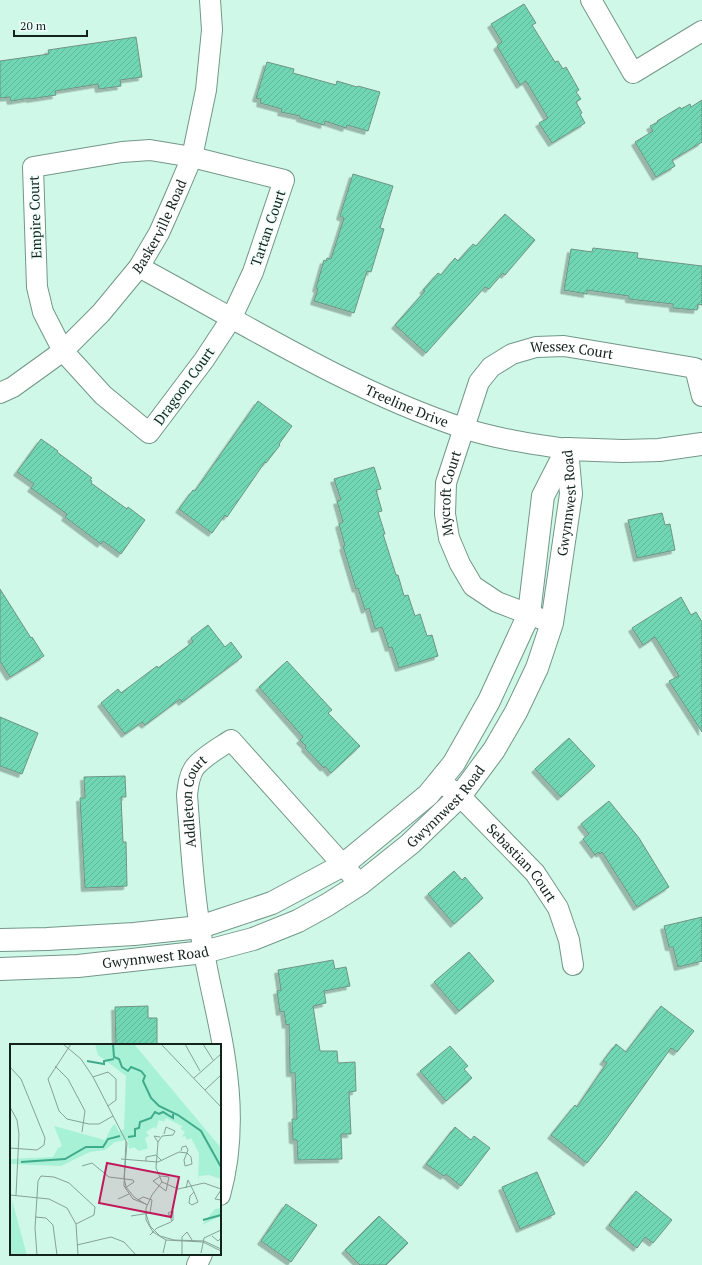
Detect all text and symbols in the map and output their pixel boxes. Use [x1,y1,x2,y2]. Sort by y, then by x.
scale bar [14,12,87,38]
text: 20 m [20,18,47,33]
street label: Empire Court [24,174,45,259]
street label: Baskerville Road [128,176,191,277]
street label: Tartan Court [246,186,290,269]
street label: Wessex Court [530,336,616,363]
street label: Dragoon Court [149,342,219,428]
street label: Treeline Drive [362,380,451,431]
street label: Mycroft Court [435,447,465,538]
street label: Gwynnwest Road [552,449,580,557]
street label: Addleton Court [177,749,211,849]
street label: Gwynnwest Road [402,761,489,852]
street label: Sebastian Court [483,819,562,906]
street label: Gwynnwest Road [101,941,211,972]
inset map [10,1044,221,1255]

